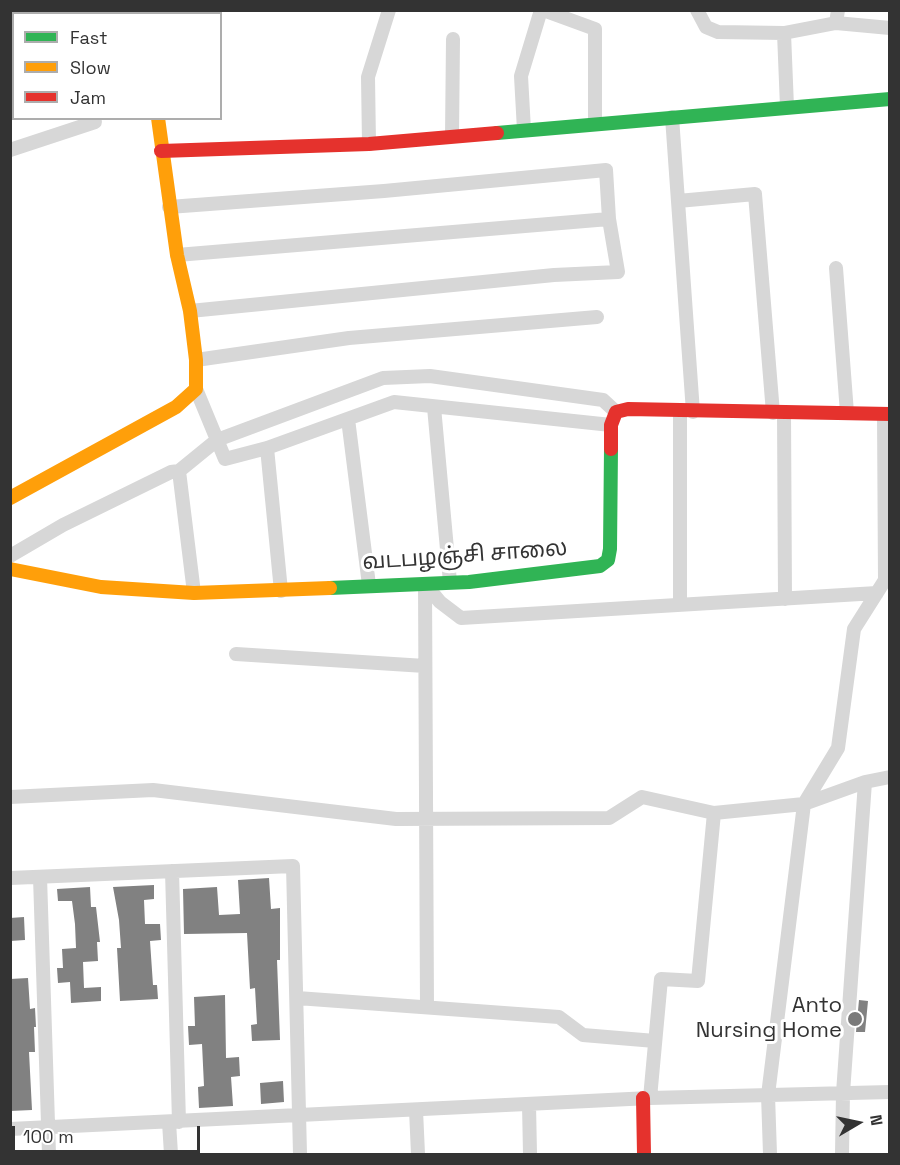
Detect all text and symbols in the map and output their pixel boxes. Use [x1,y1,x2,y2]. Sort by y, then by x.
legend [12,12,222,120]
text: Fast [70,26,107,49]
text: Slow [70,56,111,79]
text: Jam [70,86,106,109]
street label: வடபழஞ்சி சாலை [362,536,568,576]
place label: Anto Nursing Home [696,993,842,1044]
marker: Anto Nursing Home [846,1010,864,1028]
north arrow [828,1093,888,1153]
text: N [865,1113,887,1127]
scale bar [15,1114,202,1152]
text: 100 m [23,1125,74,1148]

